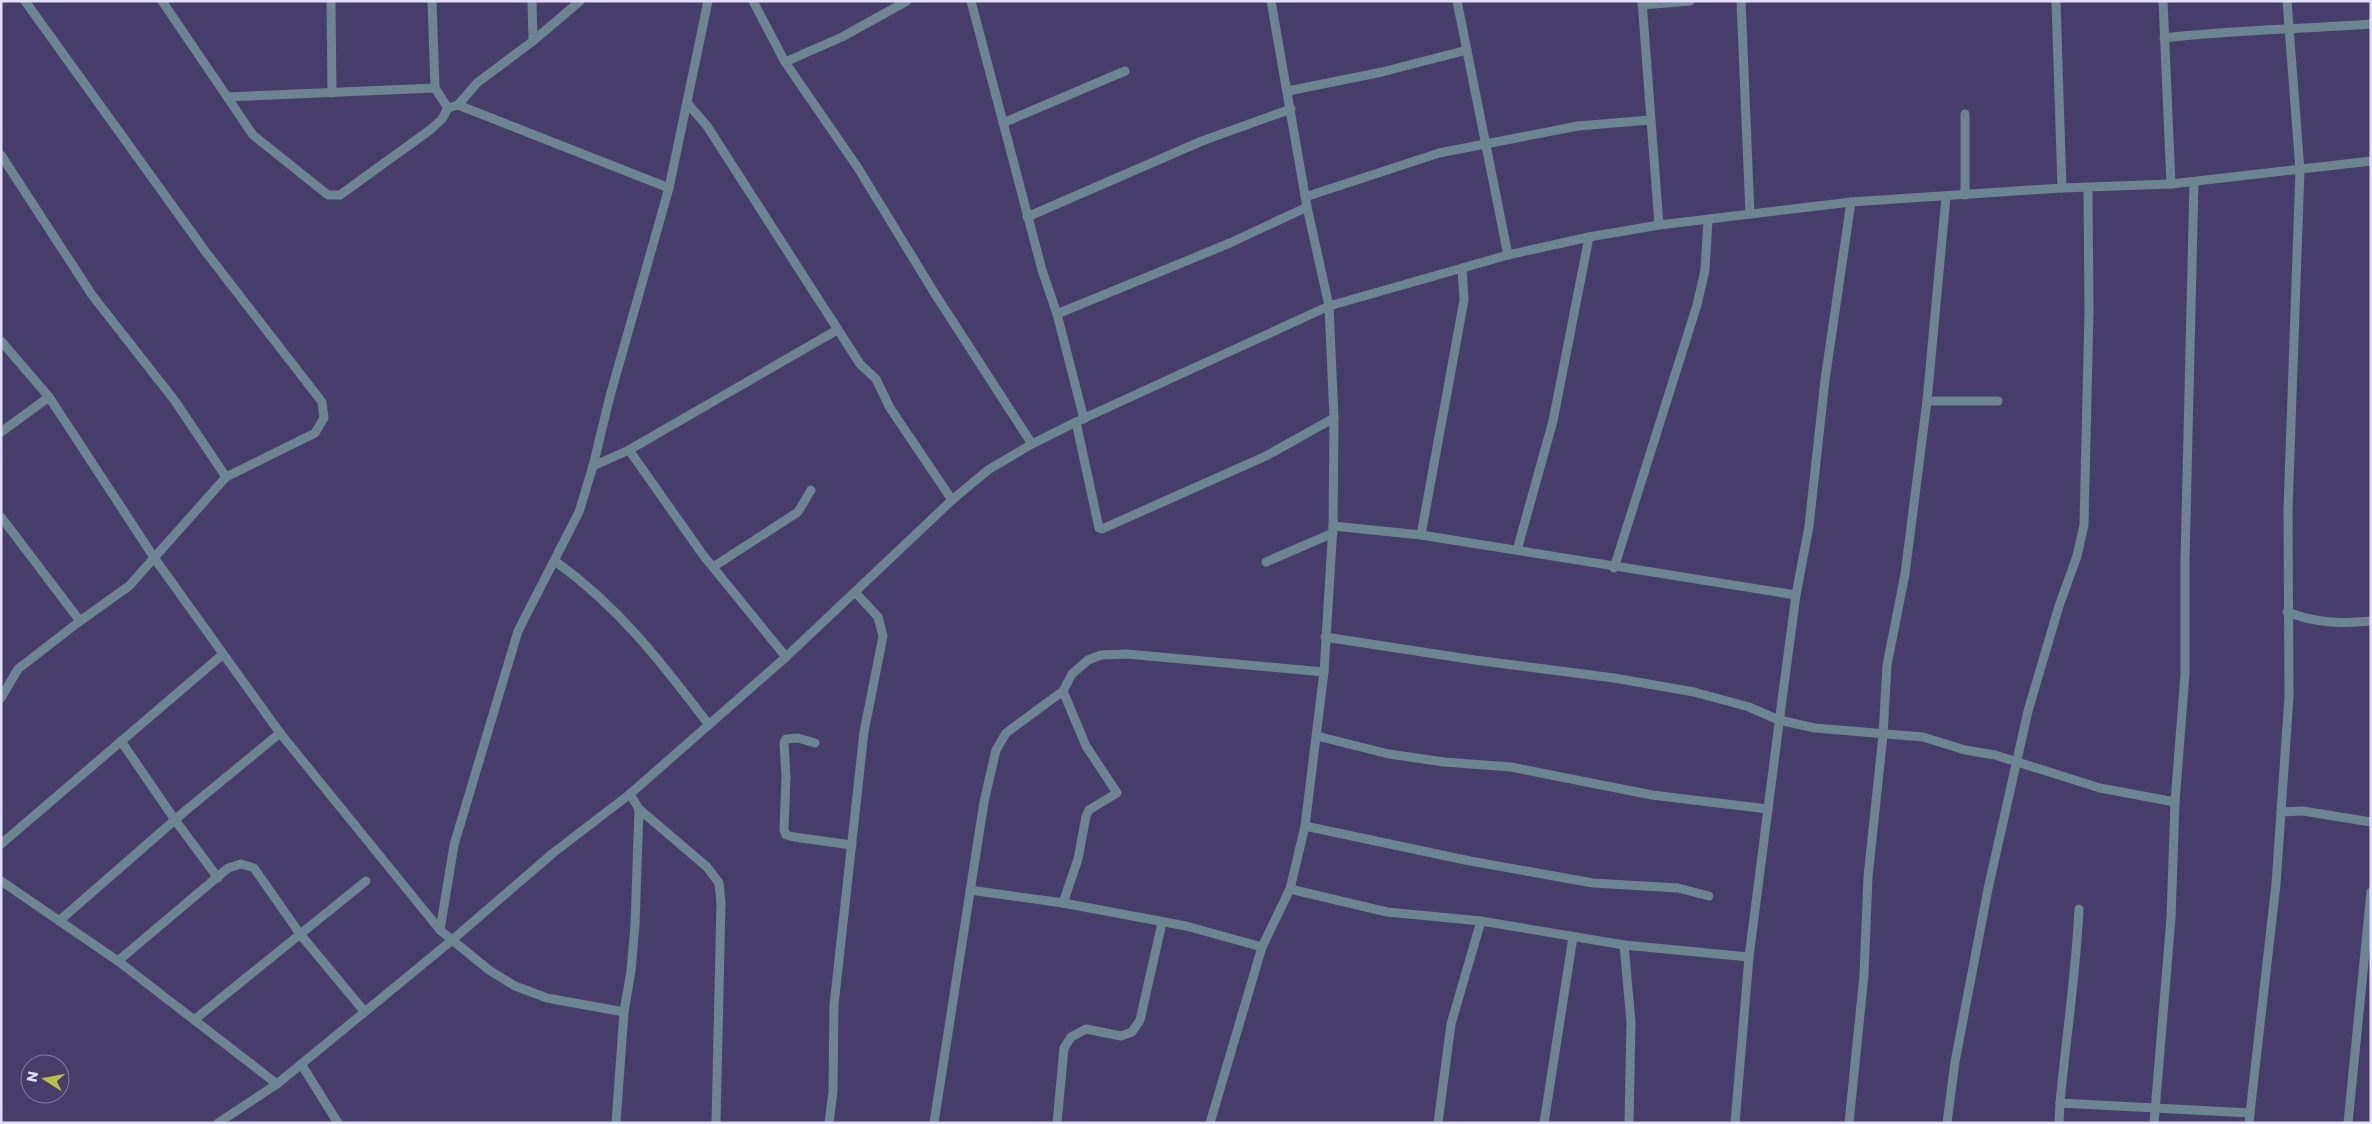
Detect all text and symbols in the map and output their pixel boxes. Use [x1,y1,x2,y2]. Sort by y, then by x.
north arrow [20,1054,70,1104]
text: N [21,1069,43,1084]

